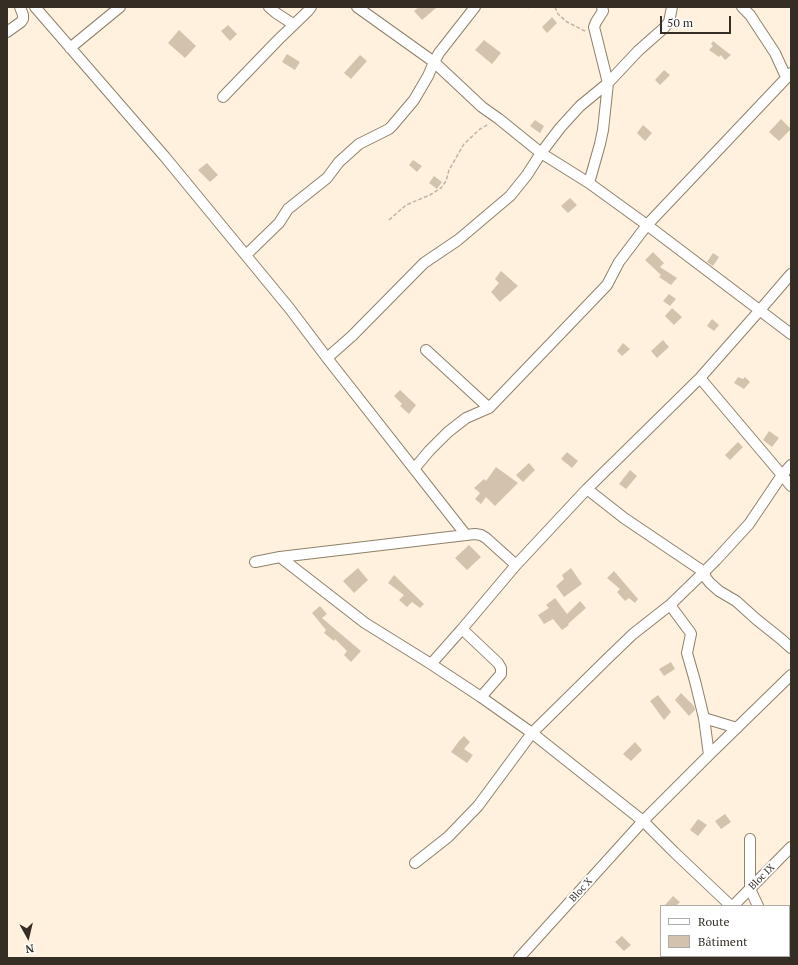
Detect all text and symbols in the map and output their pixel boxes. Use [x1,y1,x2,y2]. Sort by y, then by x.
scale bar [662,8,733,34]
text: 50 m [667,15,693,30]
street label: Bloc IX [746,861,778,893]
street label: Bloc X [567,875,595,905]
legend [660,905,790,957]
text: Route [698,914,729,929]
north arrow [8,917,48,957]
text: Bâtiment [698,934,747,949]
text: N [25,941,35,956]

